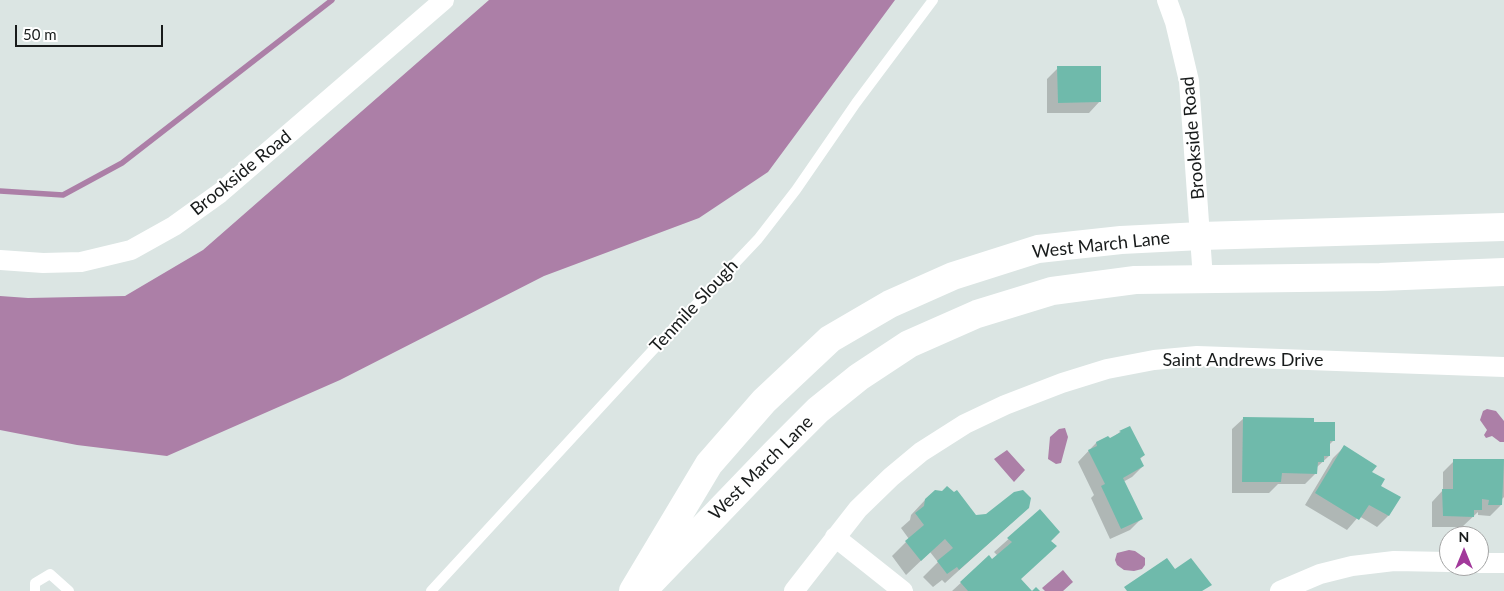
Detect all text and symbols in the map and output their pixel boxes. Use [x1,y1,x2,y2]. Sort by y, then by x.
scale bar [18,15,165,47]
text: 50 m [23,25,57,43]
street label: Brookside Road [1177,76,1209,200]
street label: Brookside Road [186,126,296,220]
street label: West March Lane [1031,227,1171,263]
street label: Tenmile Slough [646,255,742,357]
street label: Saint Andrews Drive [1162,349,1324,371]
street label: West March Lane [704,411,818,525]
north arrow [1439,526,1489,576]
text: N [1459,528,1469,545]

